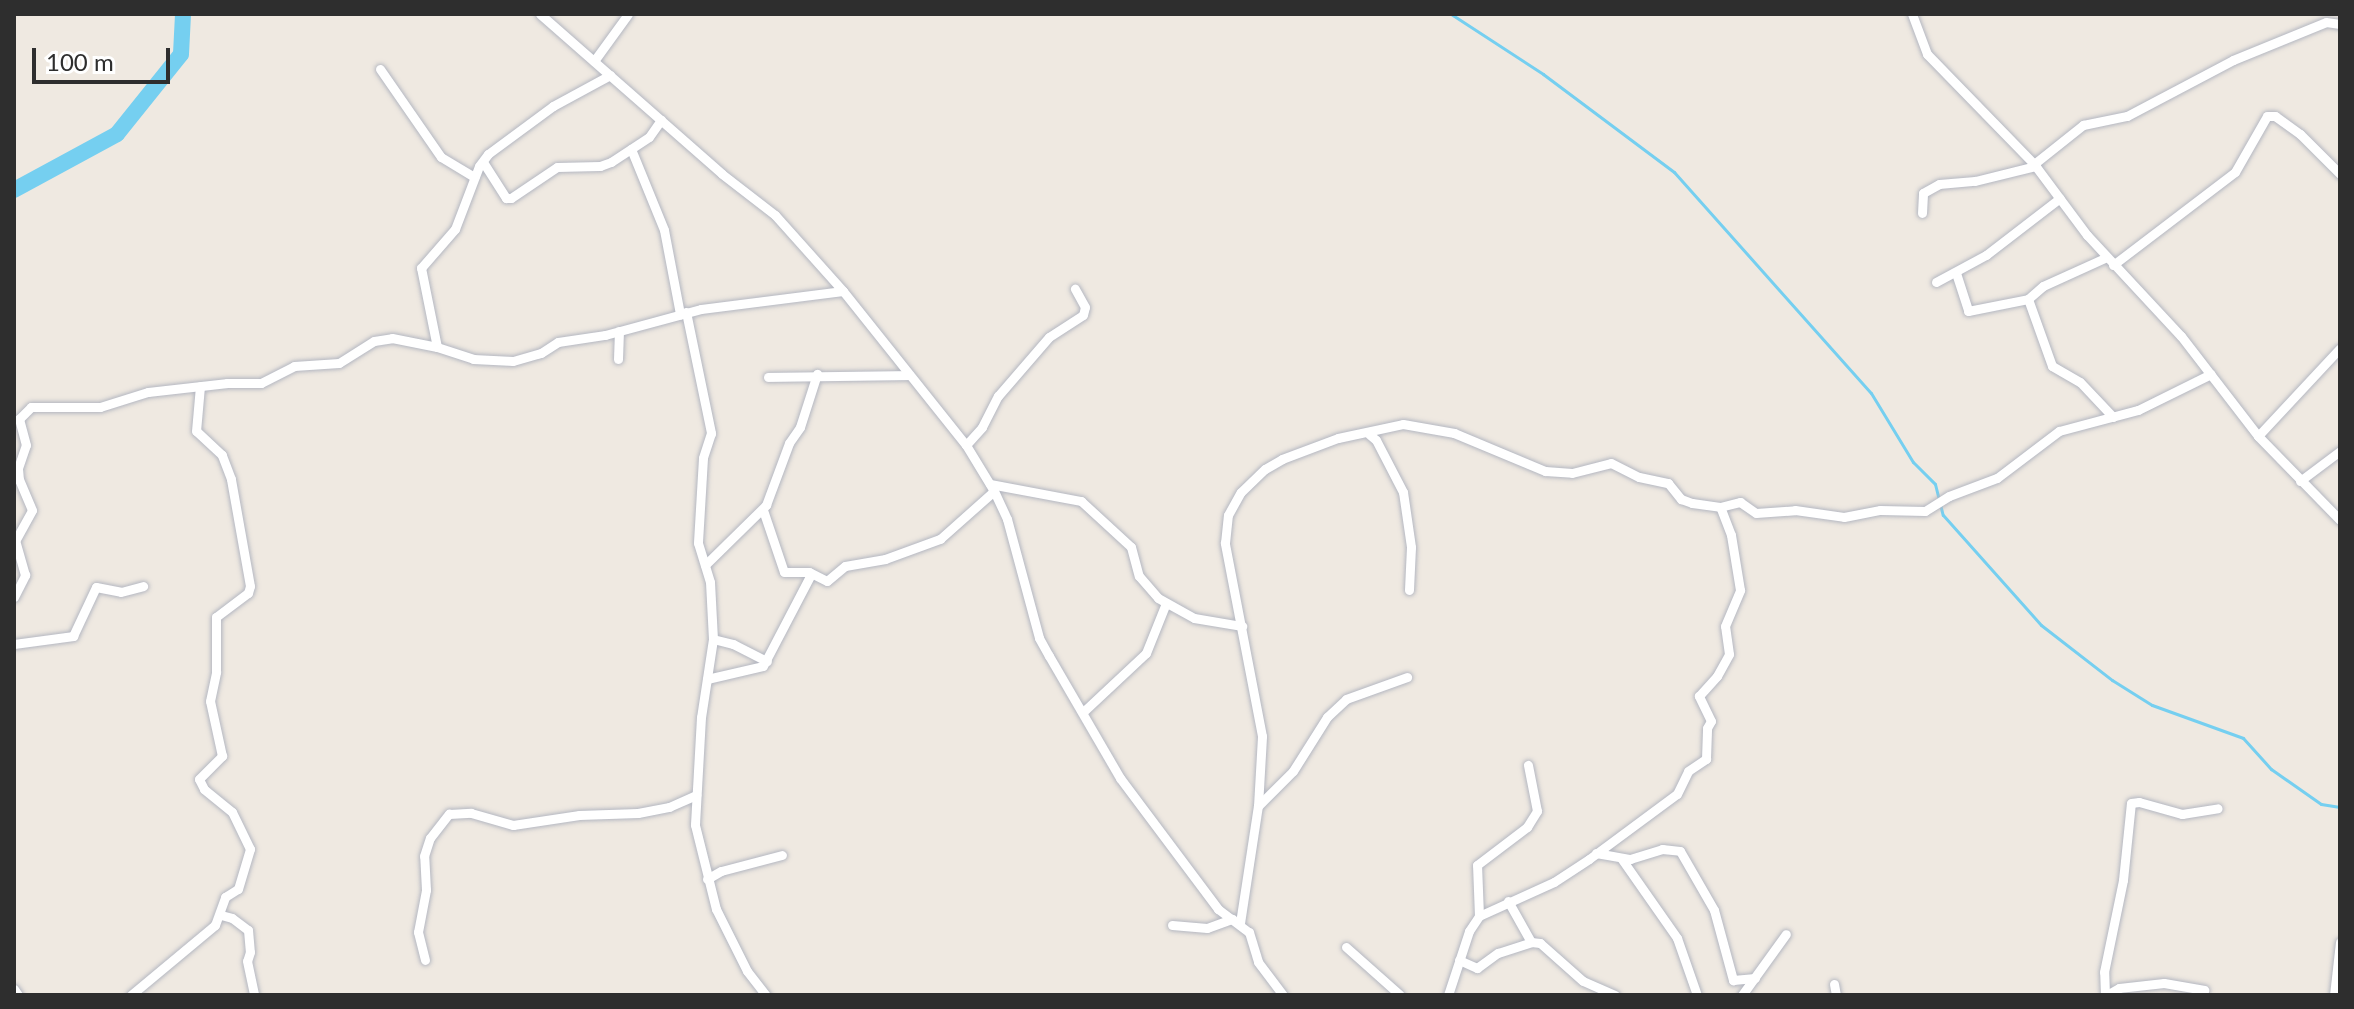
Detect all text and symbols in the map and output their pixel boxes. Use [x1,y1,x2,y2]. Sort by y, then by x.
scale bar [36,32,174,82]
text: 100 m [46,47,114,76]

